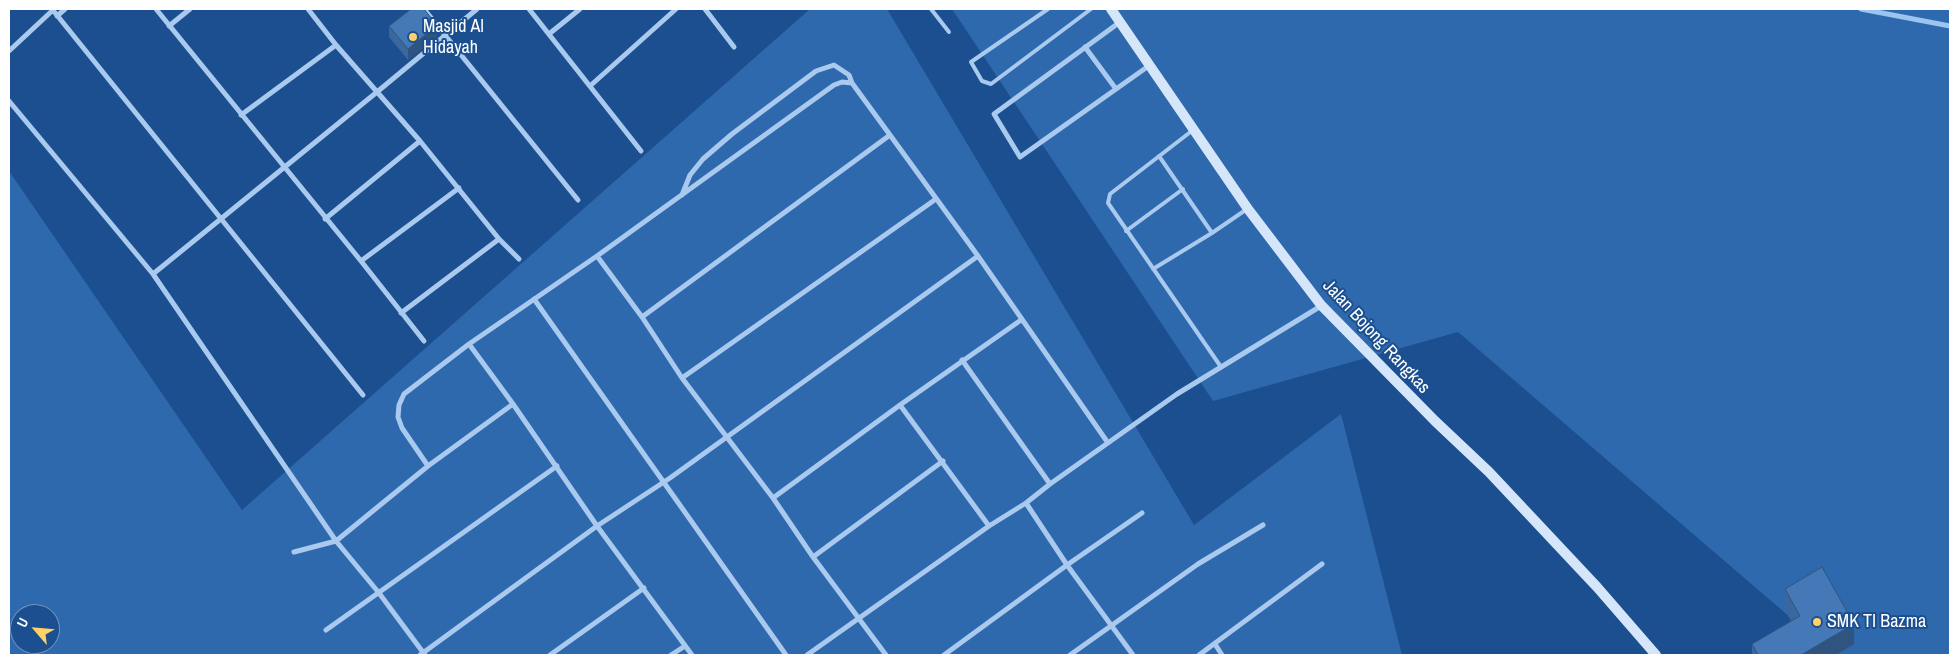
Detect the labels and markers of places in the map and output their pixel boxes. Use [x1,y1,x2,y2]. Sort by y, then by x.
place label: Masjid Al Hidayah [423,16,484,58]
marker: Masjid Al Hidayah [407,31,419,43]
place label: SMK TI Bazma [1827,611,1926,633]
marker: SMK TI Bazma [1811,616,1823,628]

